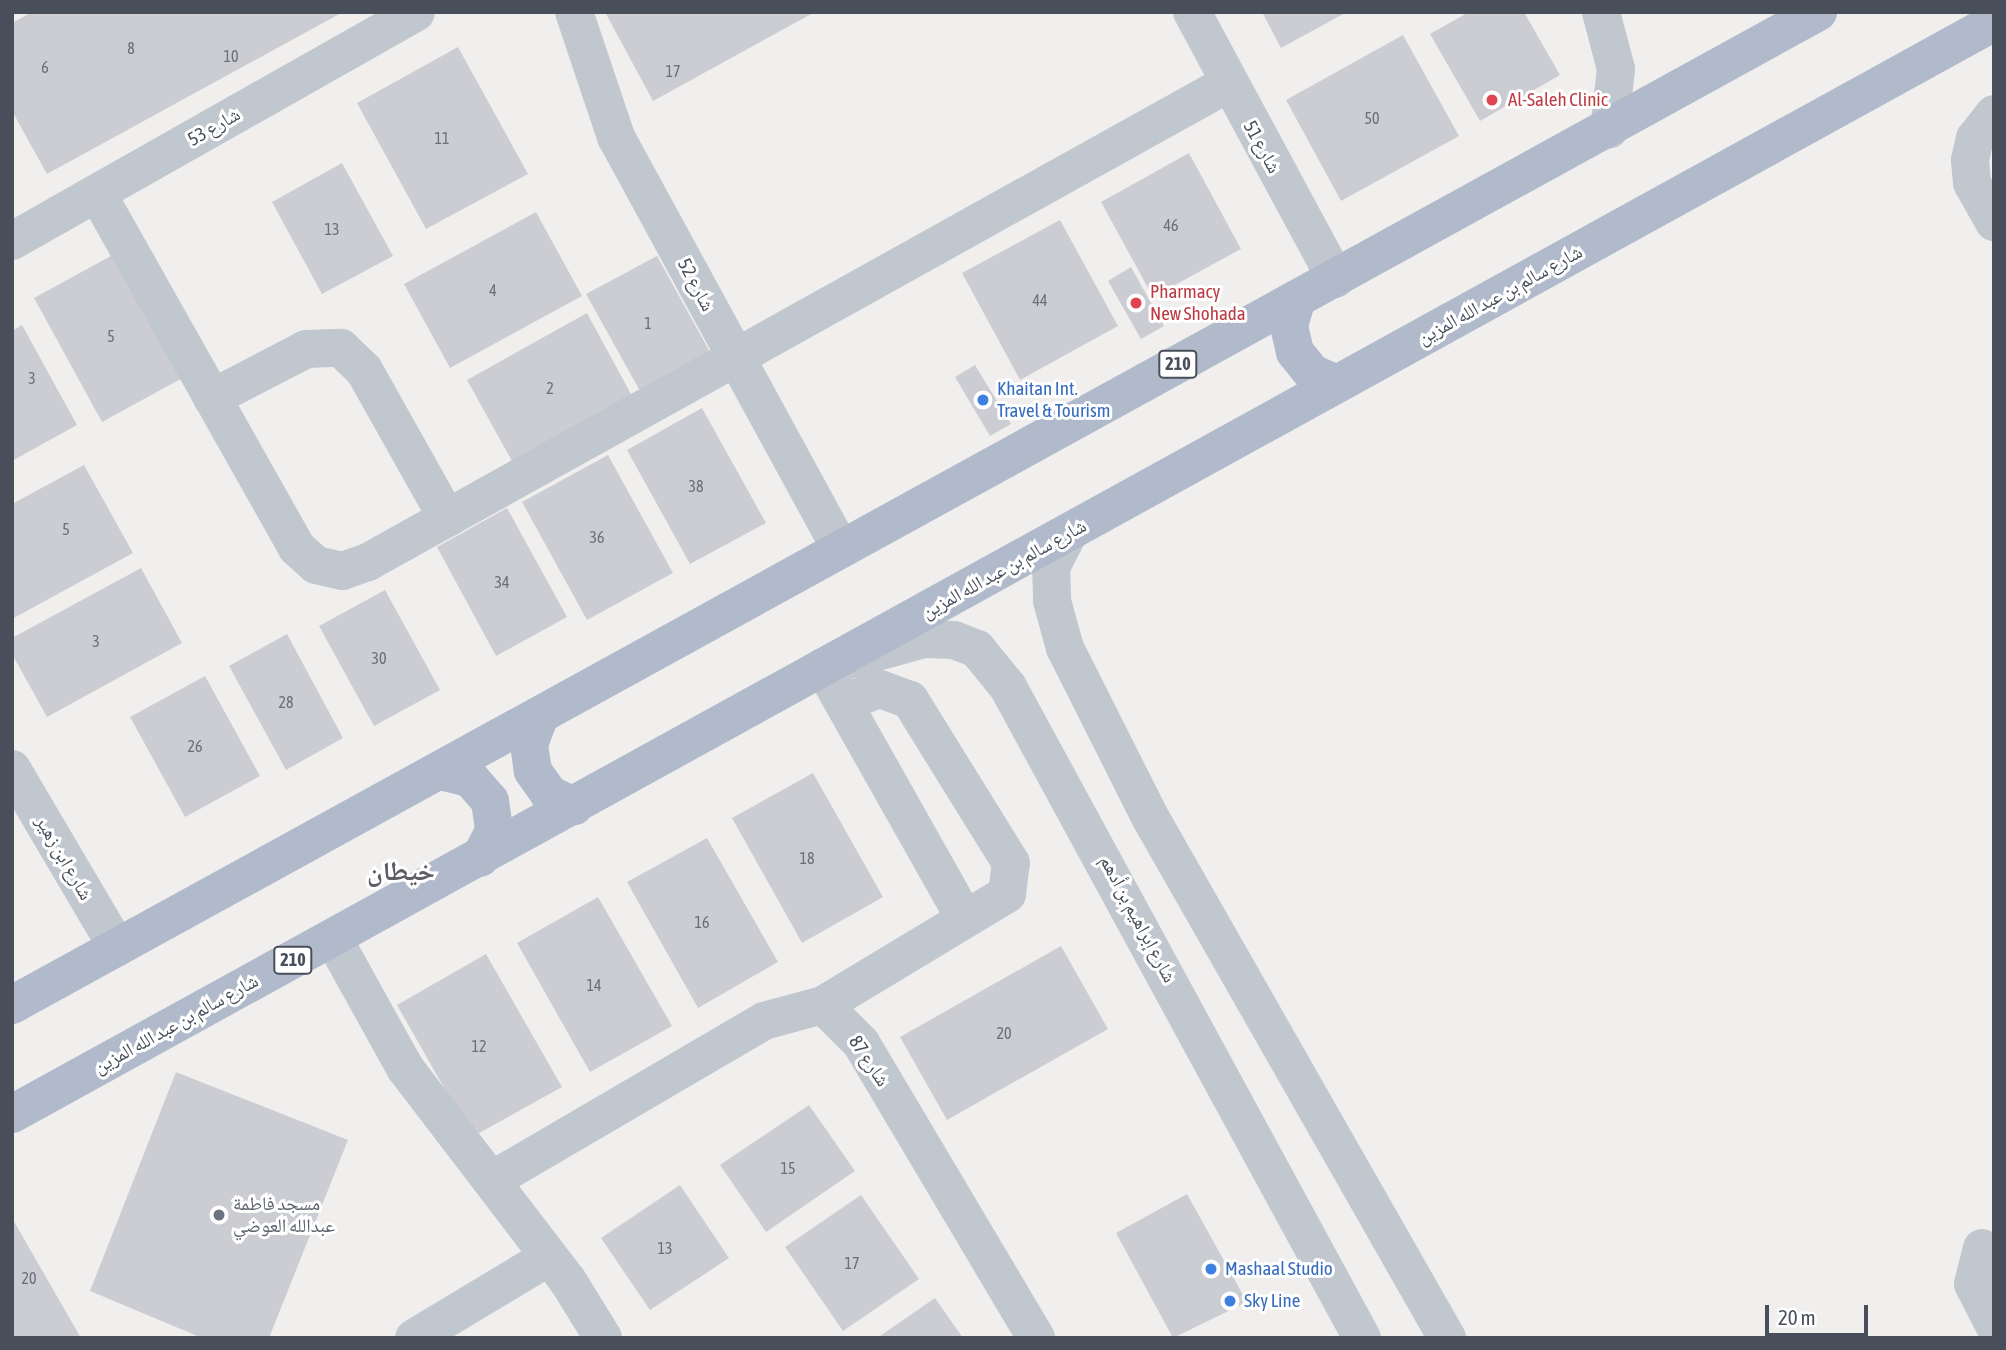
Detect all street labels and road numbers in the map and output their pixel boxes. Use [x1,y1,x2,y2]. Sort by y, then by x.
street label: شارع 53 [184,103,244,151]
street label: 51 شارع [1238,117,1286,177]
street label: شارع سالم بن عبد الله المزين [1414,240,1586,350]
street label: شارع 52 [673,255,719,315]
road number: 210 [1157,350,1199,378]
street label: شارع سالم بن عبد الله المزين [918,514,1090,624]
street label: شارع ابن زهير [31,812,97,904]
street label: شارع إبراهيم بن أدهم [1095,851,1181,987]
road number: 210 [272,945,314,974]
street label: شارع سالم بن عبد الله المزين [90,969,262,1079]
street label: شارع 87 [844,1031,894,1091]

